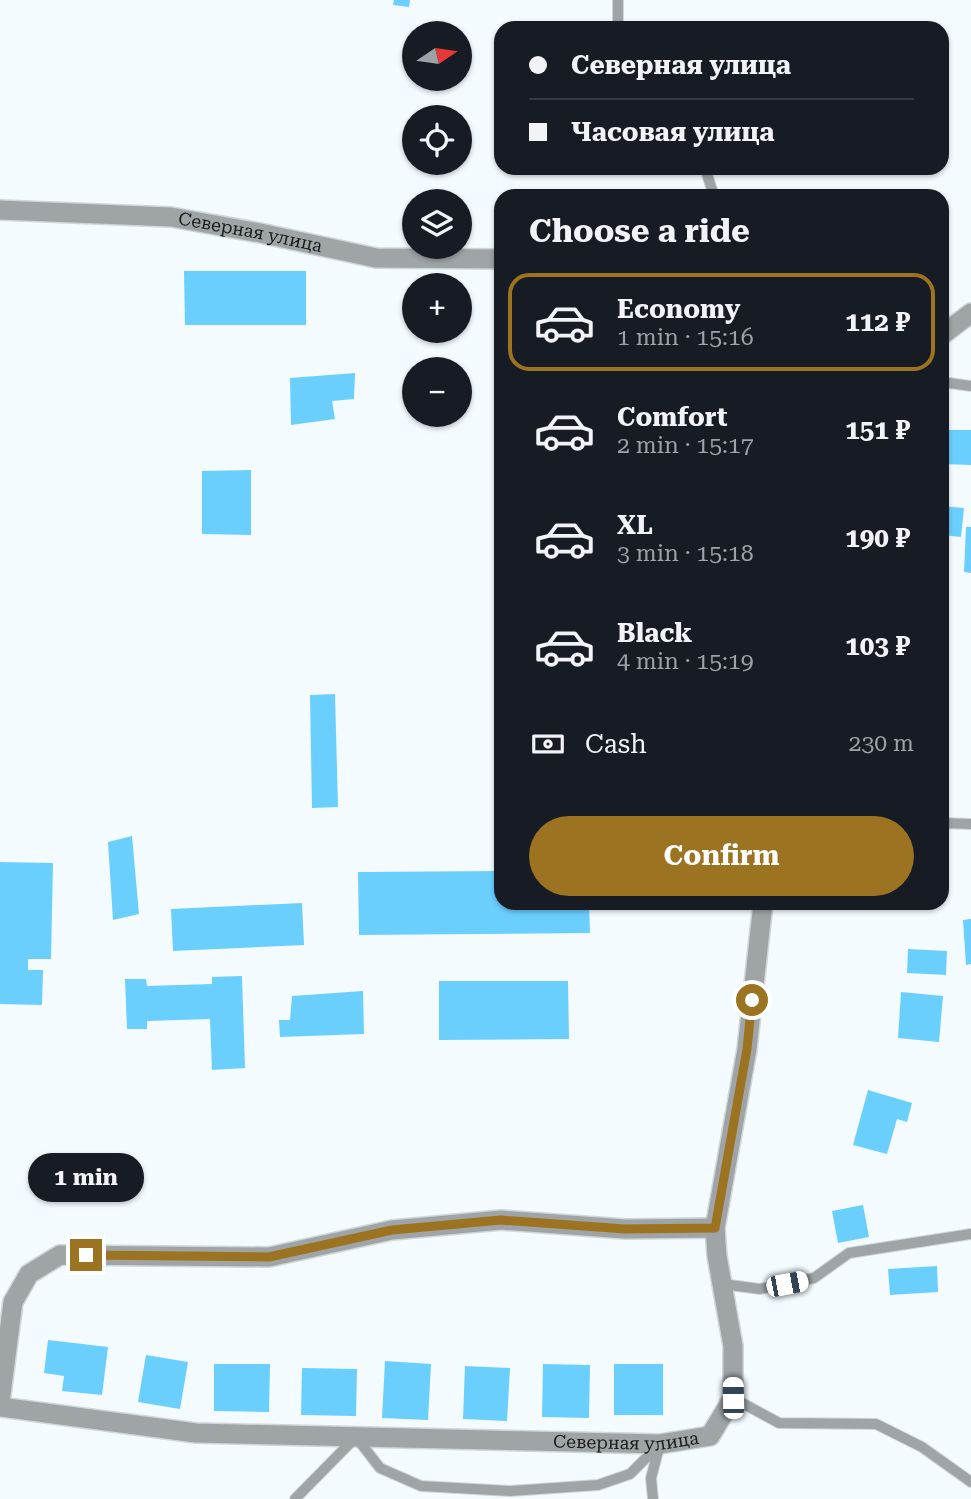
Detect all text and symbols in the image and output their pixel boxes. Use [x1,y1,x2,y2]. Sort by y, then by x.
north arrow [402,21,472,91]
map controls [402,21,472,427]
text: Северная улица [571,50,791,80]
button: locate [402,105,472,175]
text: Часовая улица [571,117,774,147]
button: layers [402,189,472,259]
street label: Северная улица [177,208,325,256]
text: Choose a ride [529,212,750,250]
button: + [402,273,472,343]
icon: car [533,291,596,354]
text: Economy [617,294,740,324]
text: 112 ₽ [845,307,910,337]
text: 1 min · 15:16 [617,324,754,351]
button: − [402,357,472,427]
icon: car [533,399,596,462]
text: Comfort [617,402,727,432]
text: 151 ₽ [845,415,910,445]
text: 2 min · 15:17 [617,432,754,459]
icon: car [533,507,596,570]
text: XL [617,510,653,540]
text: 190 ₽ [845,523,910,553]
text: 3 min · 15:18 [617,540,754,567]
icon: car [533,615,596,678]
text: Black [617,618,692,648]
text: 103 ₽ [845,631,910,661]
text: 4 min · 15:19 [617,648,754,675]
icon: cash [529,725,567,763]
text: Cash [585,729,647,759]
text: 230 m [849,730,914,757]
button: Confirm [529,816,914,896]
route start [736,984,768,1016]
callout: 1 min [28,1154,144,1202]
text: 1 min [54,1164,118,1191]
route end [70,1239,102,1271]
car [765,1270,810,1298]
car [723,1377,744,1419]
street label: Северная улица [553,1427,701,1455]

